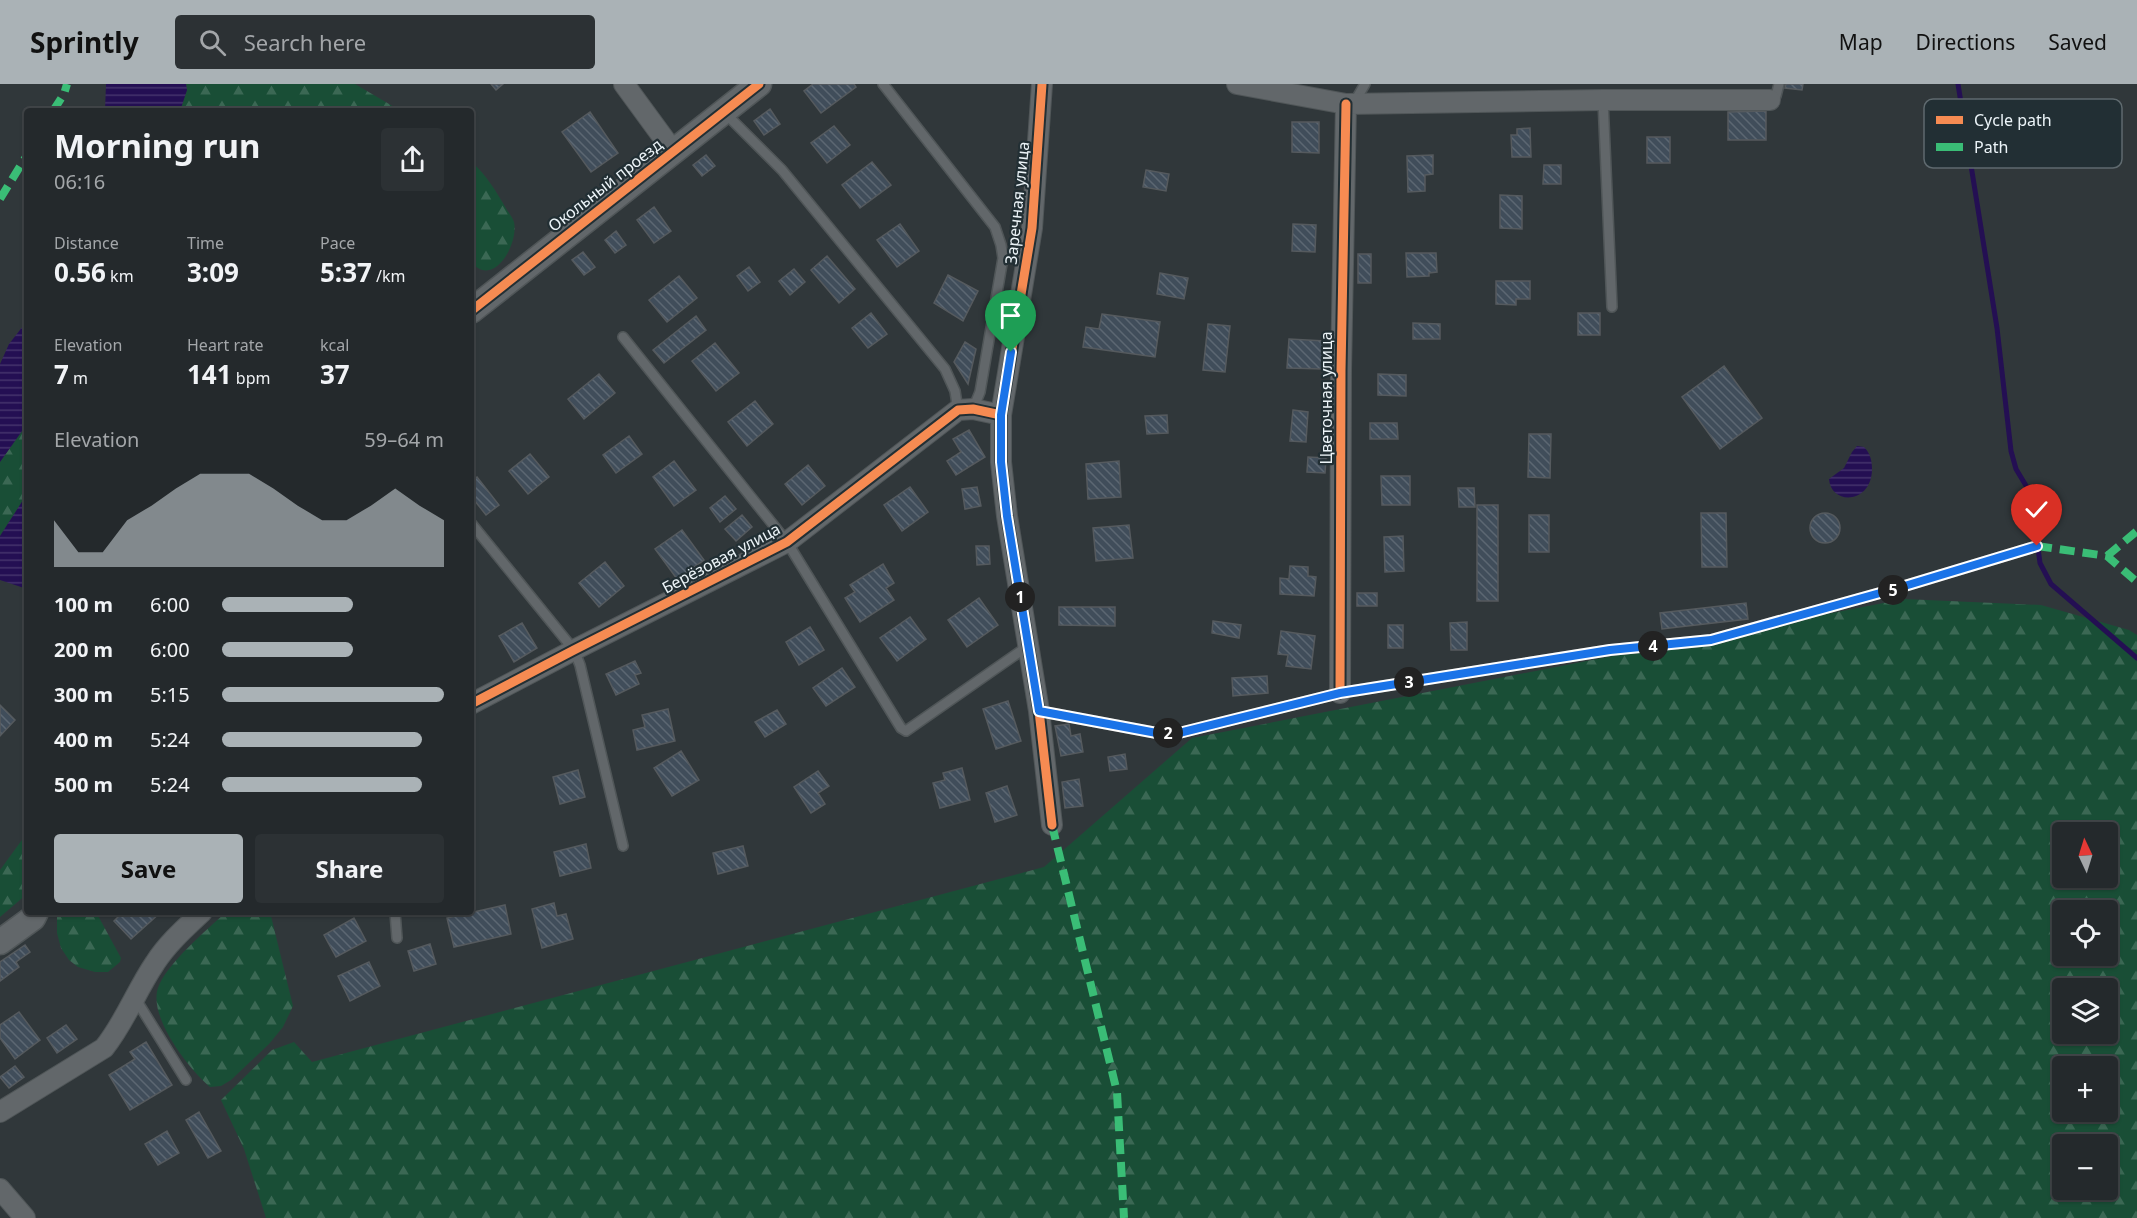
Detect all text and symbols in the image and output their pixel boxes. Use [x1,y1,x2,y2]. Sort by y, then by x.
search box [175,15,595,69]
text: Sprintly [30,23,139,61]
icon: search [196,26,229,59]
text: Search here [244,27,366,57]
text: Map [1839,28,1883,56]
text: Directions [1916,28,2015,56]
text: Saved [2048,28,2107,56]
legend [1924,99,2122,168]
text: Cycle path [1974,109,2052,131]
text: Morning run [54,123,260,168]
button: share [381,128,444,191]
street label: Окольный проезд [543,133,667,237]
text: Path [1974,136,2008,158]
street label: Заречная улица [1000,140,1034,266]
text: 06:16 [54,168,105,195]
text: Distance [54,232,119,254]
text: Time [187,232,224,254]
text: Pace [320,232,355,254]
text: 0.56 [54,254,106,290]
text: 3:09 [187,254,239,290]
text: 5:37 [320,254,372,290]
text: km [106,265,134,287]
text: /km [372,265,406,287]
pin [985,290,1036,352]
icon: arrive [994,299,1027,332]
street label: Цветочная улица [1315,331,1337,465]
text: Elevation [54,334,122,356]
text: Heart rate [187,334,263,356]
text: kcal [320,334,349,356]
text: 7 [54,356,69,392]
text: 141 [187,356,232,392]
text: 37 [320,356,350,392]
text: m [69,367,88,389]
text: bpm [232,367,270,389]
text: Elevation [54,426,139,453]
text: 59–64 m [364,426,444,453]
pin [2011,484,2062,546]
icon: check [2020,493,2053,526]
street label: Берёзовая улица [658,517,784,599]
pin: 5 [1878,575,1908,605]
text: 5 [1888,579,1898,601]
pin: 1 [1005,582,1035,612]
text: 1 [1015,586,1025,608]
text: 100 m [54,591,113,618]
text: 6:00 [150,591,190,618]
pin: 4 [1638,631,1668,661]
text: 4 [1648,635,1658,657]
text: 200 m [54,636,113,663]
text: 6:00 [150,636,190,663]
pin: 3 [1394,667,1424,697]
text: 3 [1404,671,1414,693]
text: 300 m [54,681,113,708]
text: 5:15 [150,681,190,708]
pin: 2 [1153,718,1183,748]
text: 2 [1163,722,1173,744]
text: 400 m [54,726,113,753]
text: 5:24 [150,726,190,753]
text: 500 m [54,771,113,798]
text: 5:24 [150,771,190,798]
north arrow [2052,822,2118,888]
map controls [2052,822,2118,1200]
button: Save [54,834,243,903]
button: Share [255,834,444,903]
button: locate [2052,900,2118,966]
button: layers [2052,978,2118,1044]
button: + [2052,1056,2118,1122]
button: − [2052,1134,2118,1200]

